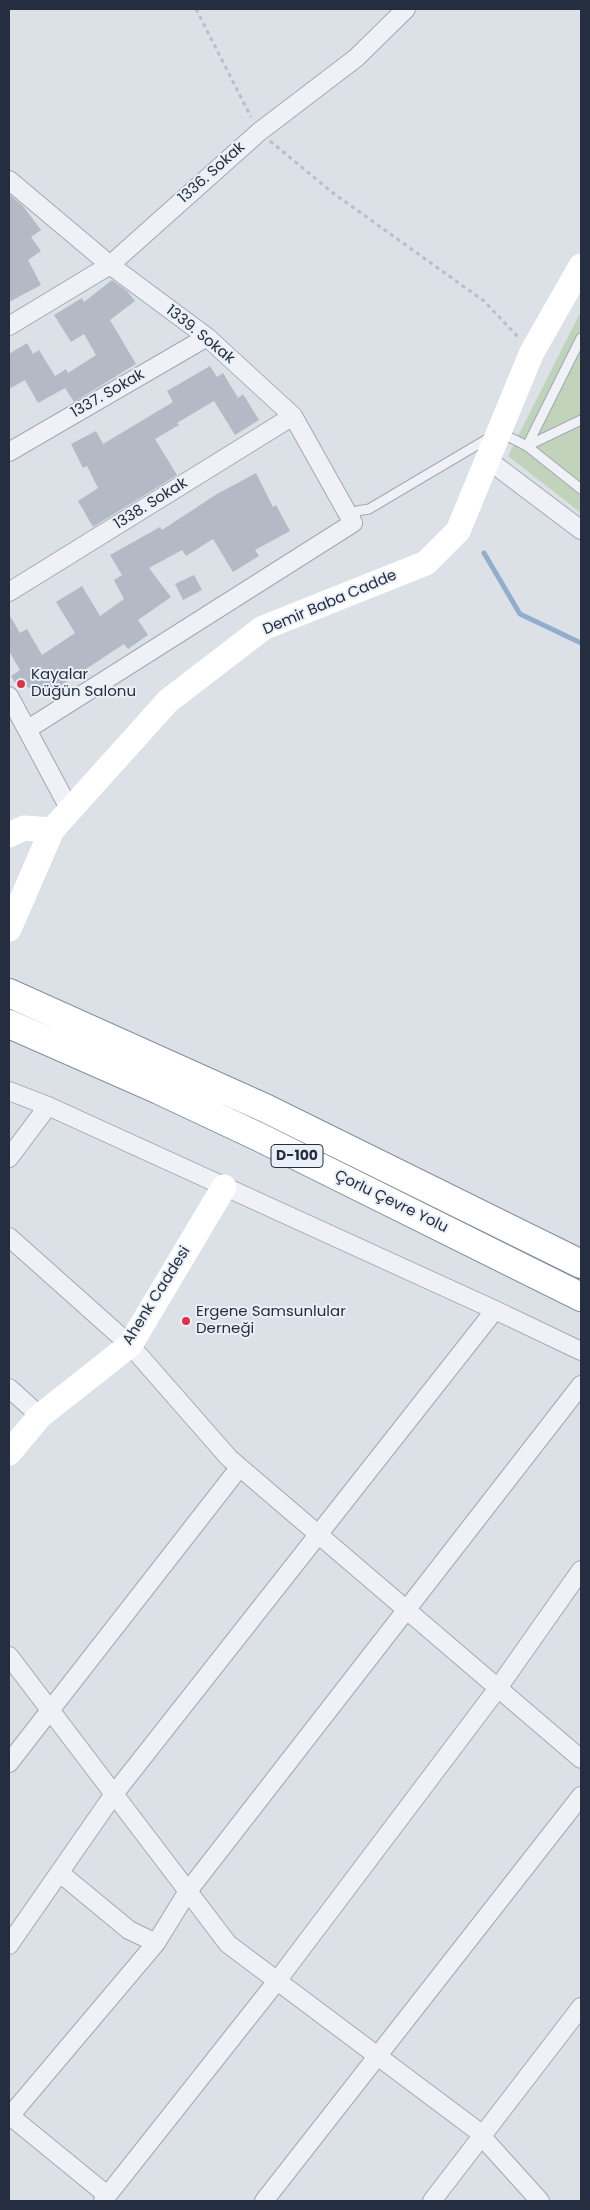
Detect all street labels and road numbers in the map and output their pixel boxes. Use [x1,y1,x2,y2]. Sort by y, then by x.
street label: 1336. Sokak [175,138,249,208]
street label: 1339. Sokak [162,302,238,368]
street label: 1337. Sokak [68,366,148,422]
street label: 1338. Sokak [111,474,191,534]
street label: Demir Baba Cadde [260,567,400,639]
road number: D-100 [271,1144,323,1168]
street label: Çorlu Çevre Yolu [331,1167,451,1237]
street label: Ahenk Caddesi [119,1243,195,1349]

